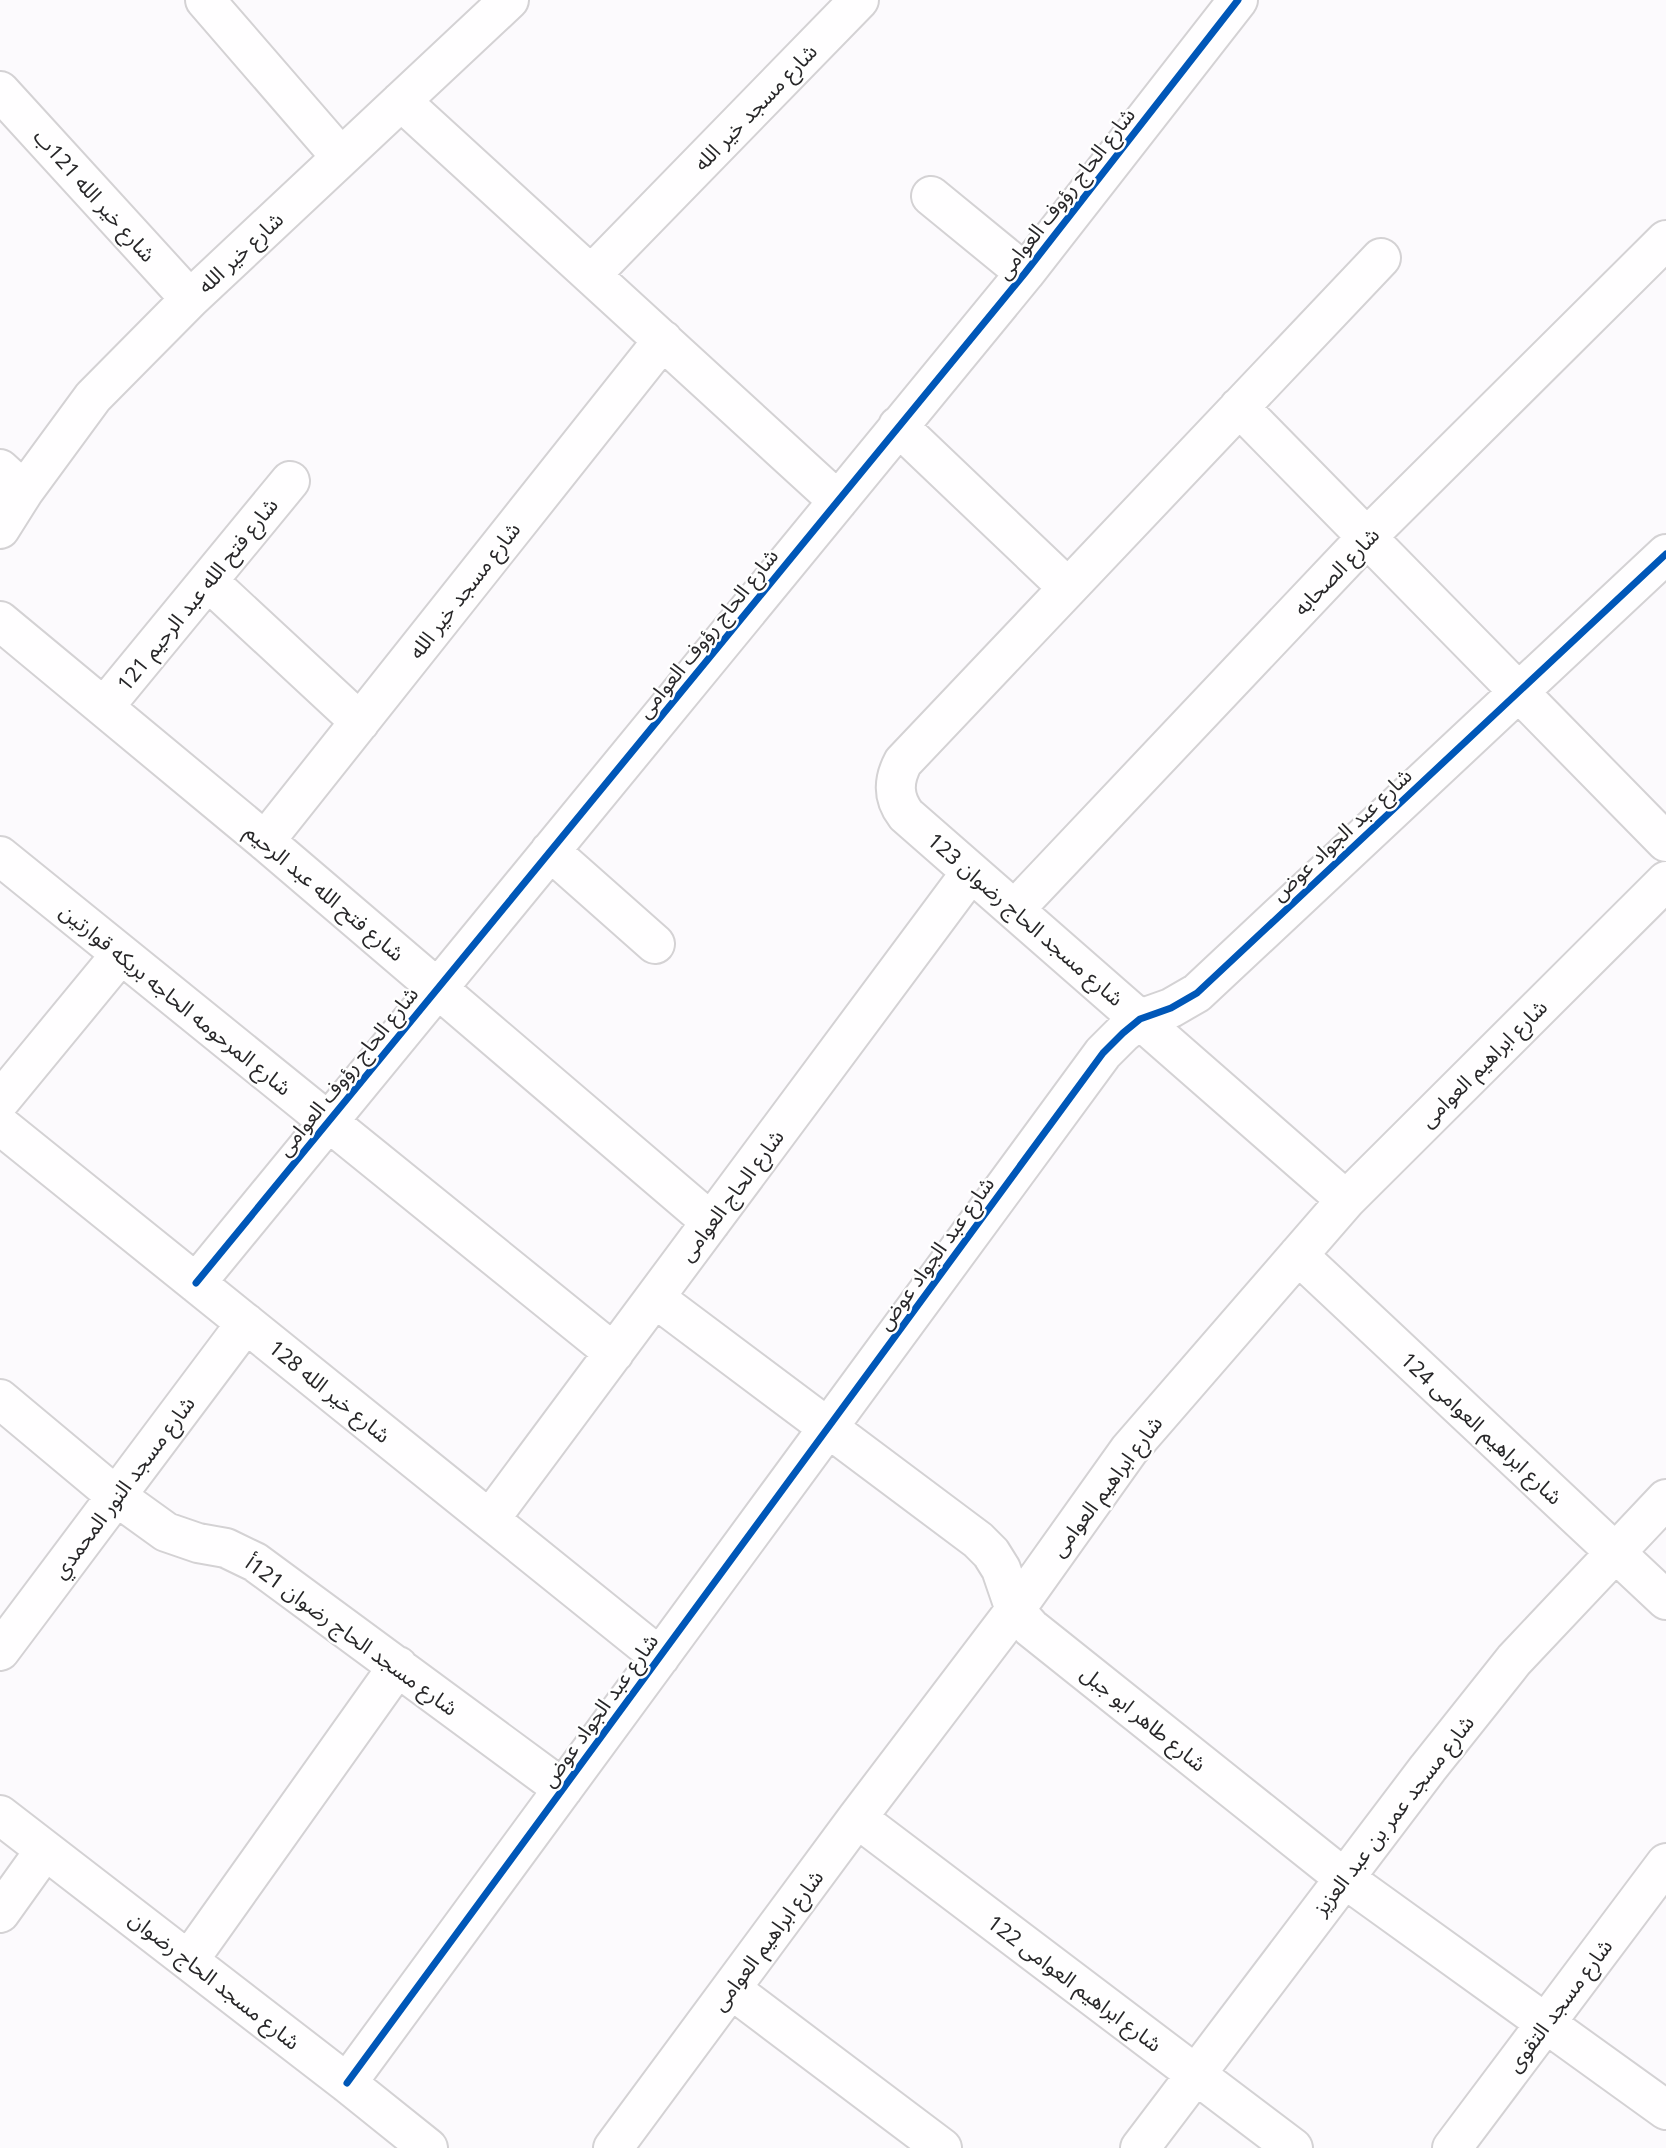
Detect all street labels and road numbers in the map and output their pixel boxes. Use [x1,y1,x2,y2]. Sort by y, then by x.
street label: شارع مسجد خير الله [687,37,824,178]
street label: شارع الحاج رؤوف العوامى [989,101,1142,286]
street label: شارع خير الله 121ب [26,123,162,269]
street label: شارع خير الله [191,205,290,300]
street label: شارع فتح الله عبد الرحيم 121 [110,492,285,698]
street label: شارع مسجد خير الله [402,516,528,665]
street label: شارع الصحابه [1287,521,1386,622]
street label: شارع الحاج رؤوف العوامى [630,542,786,725]
street label: شارع عبد الجواد عوض [1265,761,1419,908]
street label: شارع فتح الله عبد الرحيم [238,817,410,968]
street label: شارع مسجد الحاج رضوان 123 [921,826,1130,1013]
street label: شارع المرحومه الحاجه بريكه قوارتين [53,897,298,1103]
street label: شارع الحاج رؤوف العوامى [270,980,426,1163]
street label: شارع ابراهيم العوامى [1413,993,1554,1134]
street label: شارع الحاج العوامى [672,1123,791,1268]
street label: شارع عبد الجواد عوض [870,1171,1002,1336]
street label: شارع خير الله 128 [262,1333,397,1450]
street label: شارع ابراهيم العوامى 124 [1394,1346,1569,1512]
street label: شارع مسجد النور المحمدي [45,1390,203,1586]
street label: شارع ابراهيم العوامى [1044,1410,1170,1563]
street label: شارع مسجد الحاج رضوان 121أ [239,1548,464,1723]
street label: شارع عبد الجواد عوض [534,1628,666,1793]
street label: شارع طاهر ابو جبل [1074,1659,1212,1779]
street label: شارع مسجد عمر بن عبد العزيز [1306,1709,1481,1923]
street label: شارع ابراهيم العوامى [705,1864,831,2017]
street label: شارع مسجد الحاج رضوان [123,1904,306,2057]
street label: شارع ابراهيم العوامى 122 [981,1908,1168,2059]
street label: شارع مسجد التقوى [1500,1933,1620,2078]

